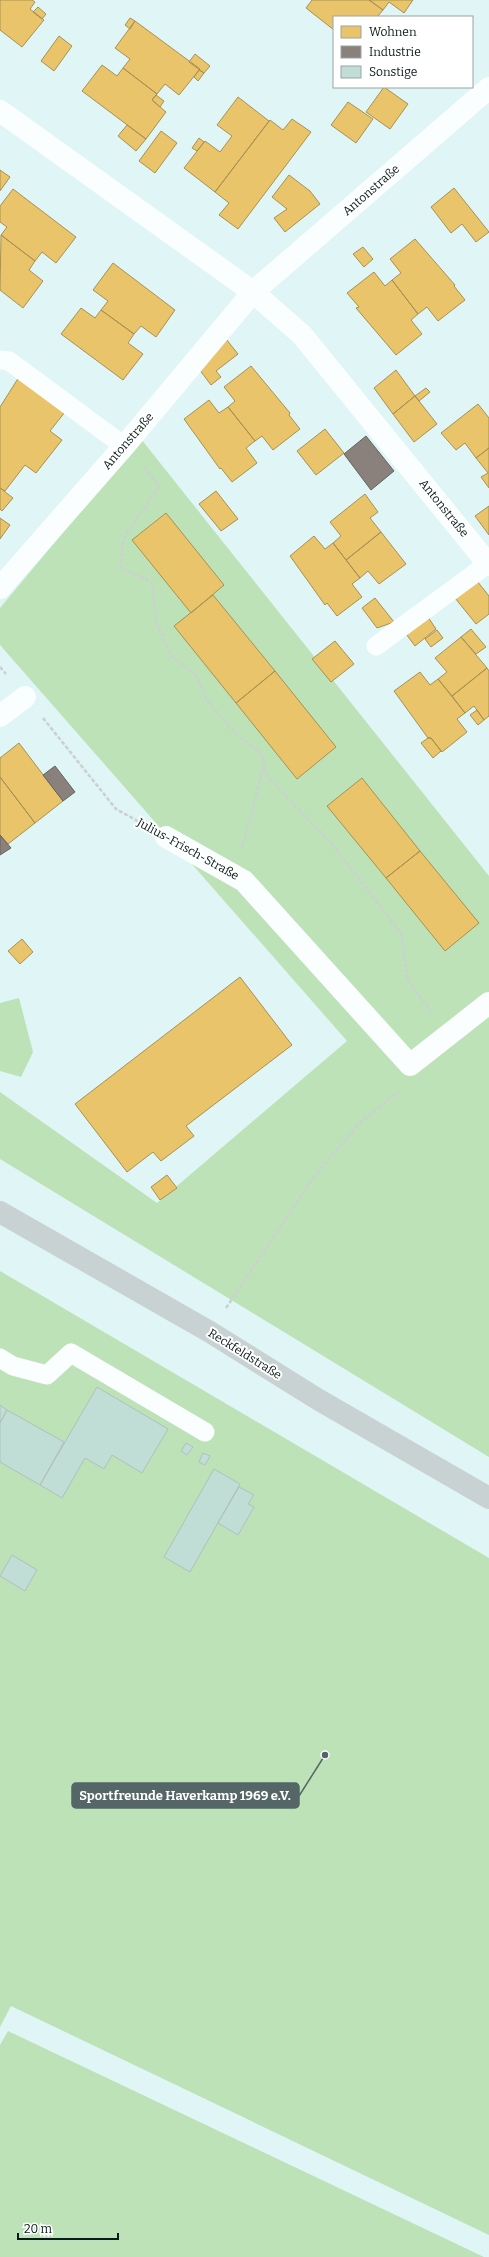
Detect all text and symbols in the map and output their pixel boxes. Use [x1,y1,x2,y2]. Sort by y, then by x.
legend [333,16,473,88]
text: Wohnen [369,25,417,39]
text: Industrie [369,45,421,59]
text: Sonstige [369,65,417,79]
street label: Antonstraße [340,162,402,218]
street label: Antonstraße [100,410,156,472]
street label: Antonstraße [416,476,472,540]
street label: Julius-Frisch-Straße [134,815,241,883]
street label: Reckfeldstraße [206,1326,284,1382]
callout: Sportfreunde Haverkamp 1969 e.V. [72,1783,299,1808]
text: Sportfreunde Haverkamp 1969 e.V. [79,1788,291,1803]
scale bar [18,2215,118,2241]
text: 20 m [24,2222,53,2236]

